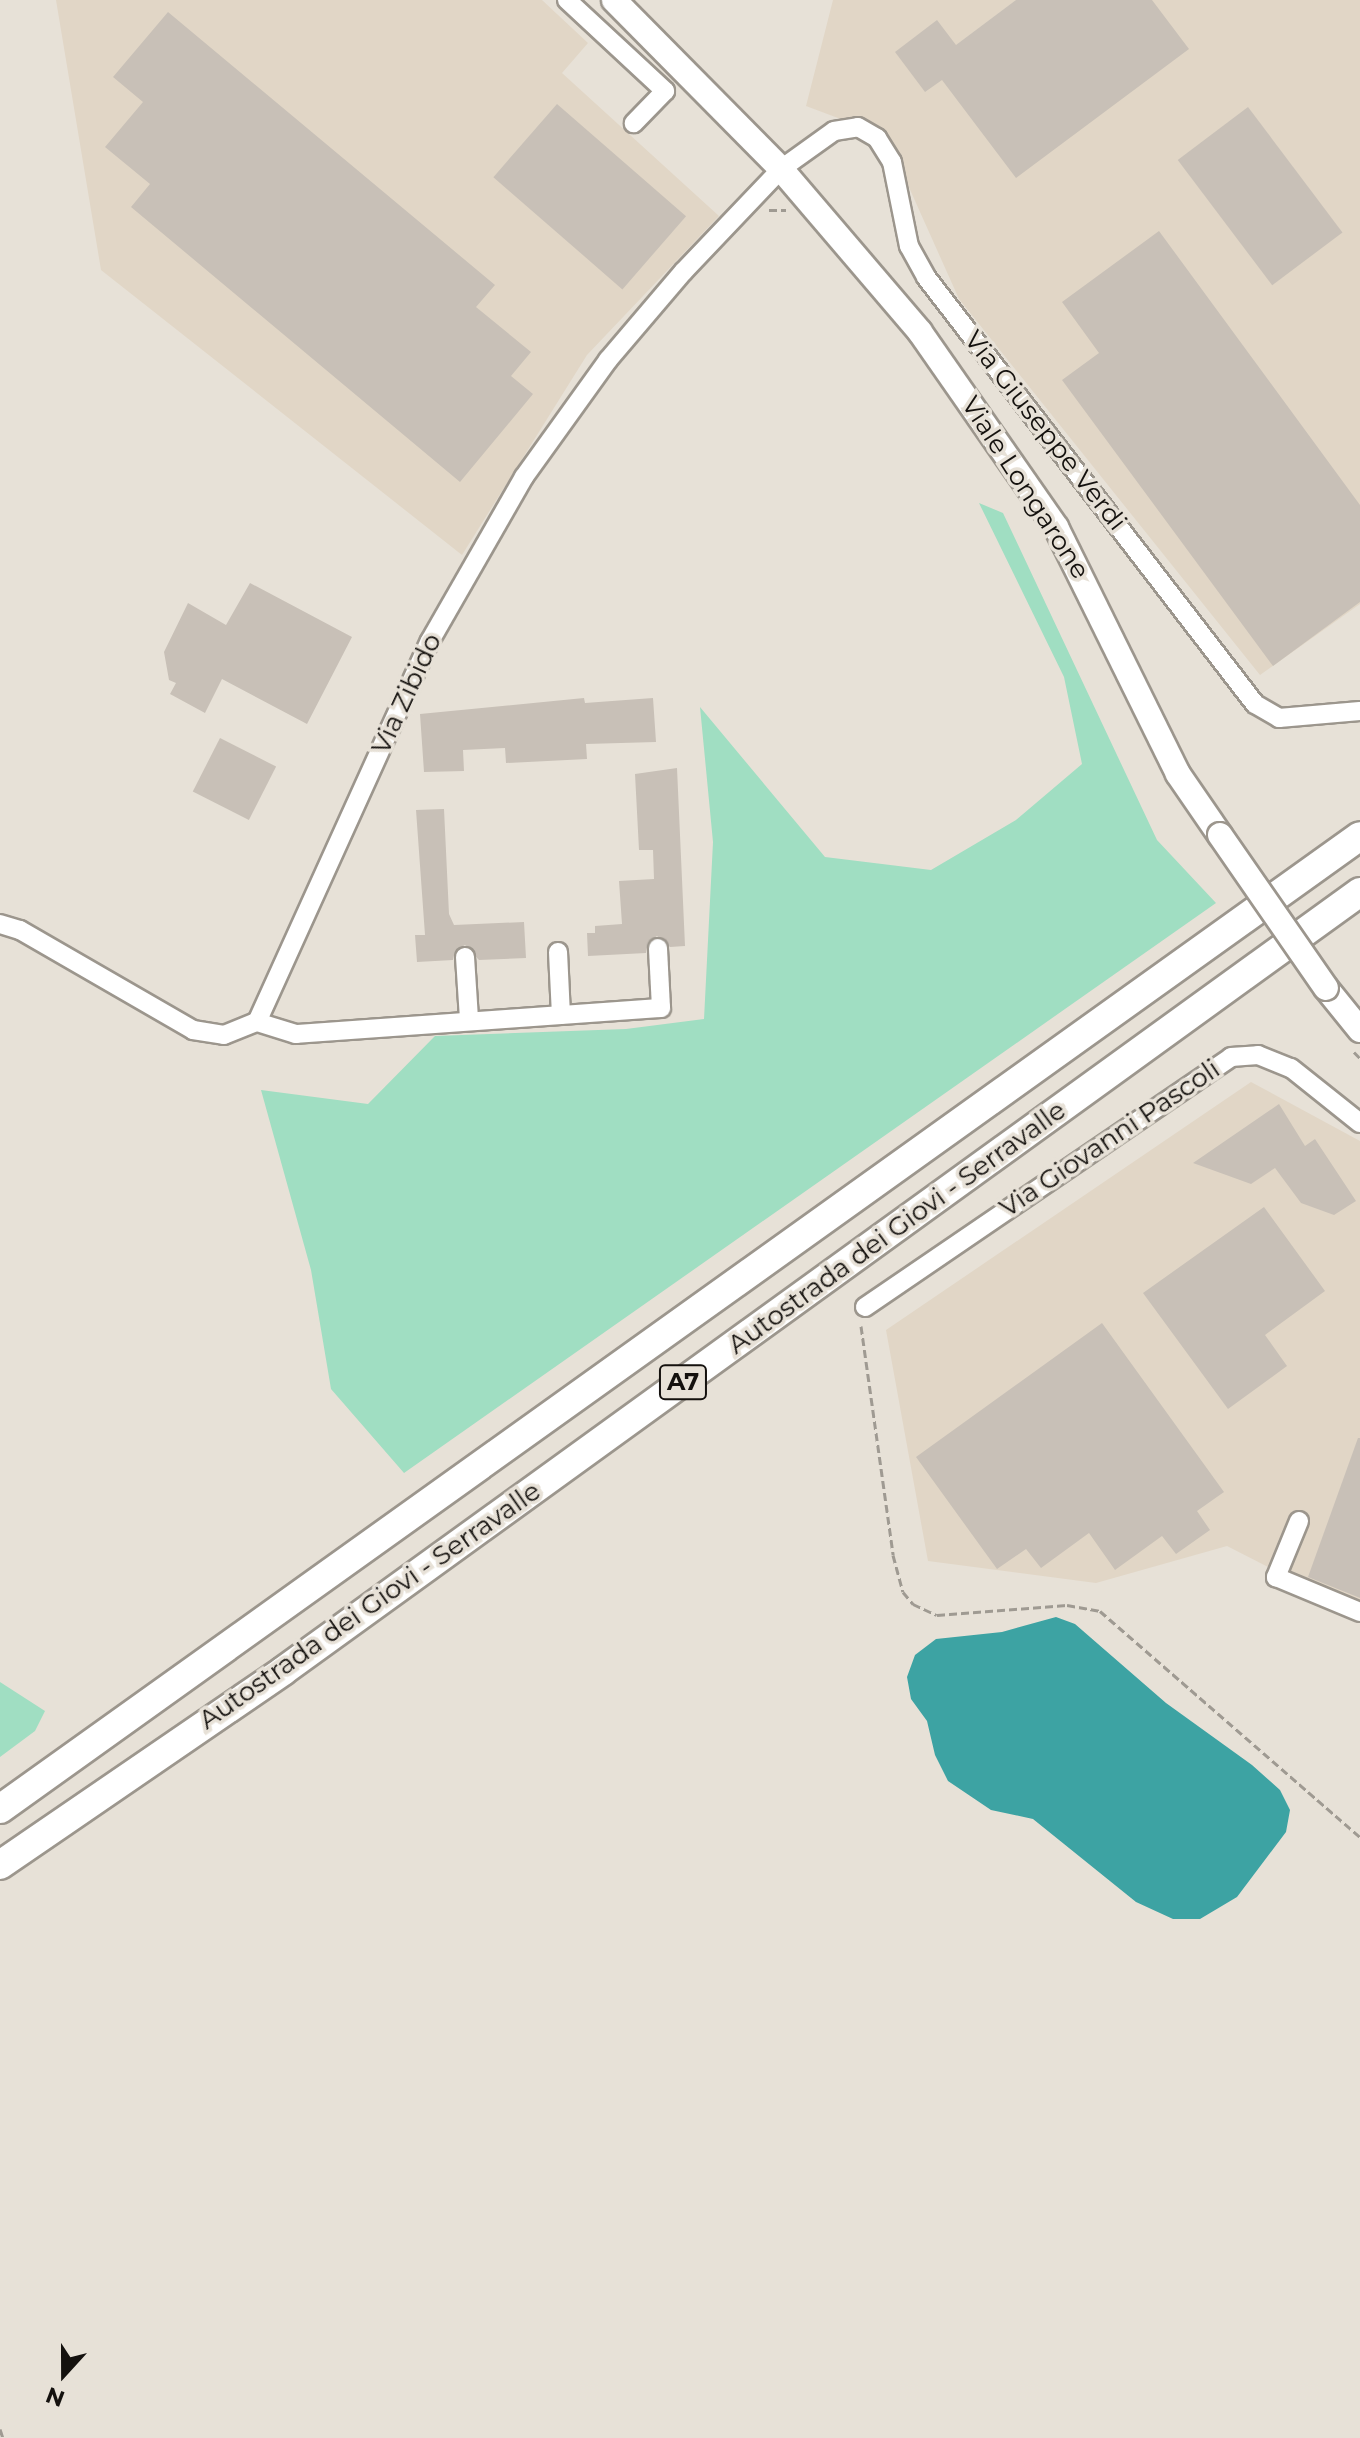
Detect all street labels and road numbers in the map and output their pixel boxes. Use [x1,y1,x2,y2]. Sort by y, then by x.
street label: Via Giuseppe Verdi [957,325,1133,537]
street label: Viale Longarone [954,391,1096,585]
street label: Via Zibido [366,629,448,759]
street label: Via Giovanni Pascoli [994,1054,1226,1224]
street label: Autostrada dei Giovi - Serravalle [722,1095,1072,1361]
road number: A7 [657,1362,709,1402]
street label: Autostrada dei Giovi - Serravalle [193,1476,547,1736]

